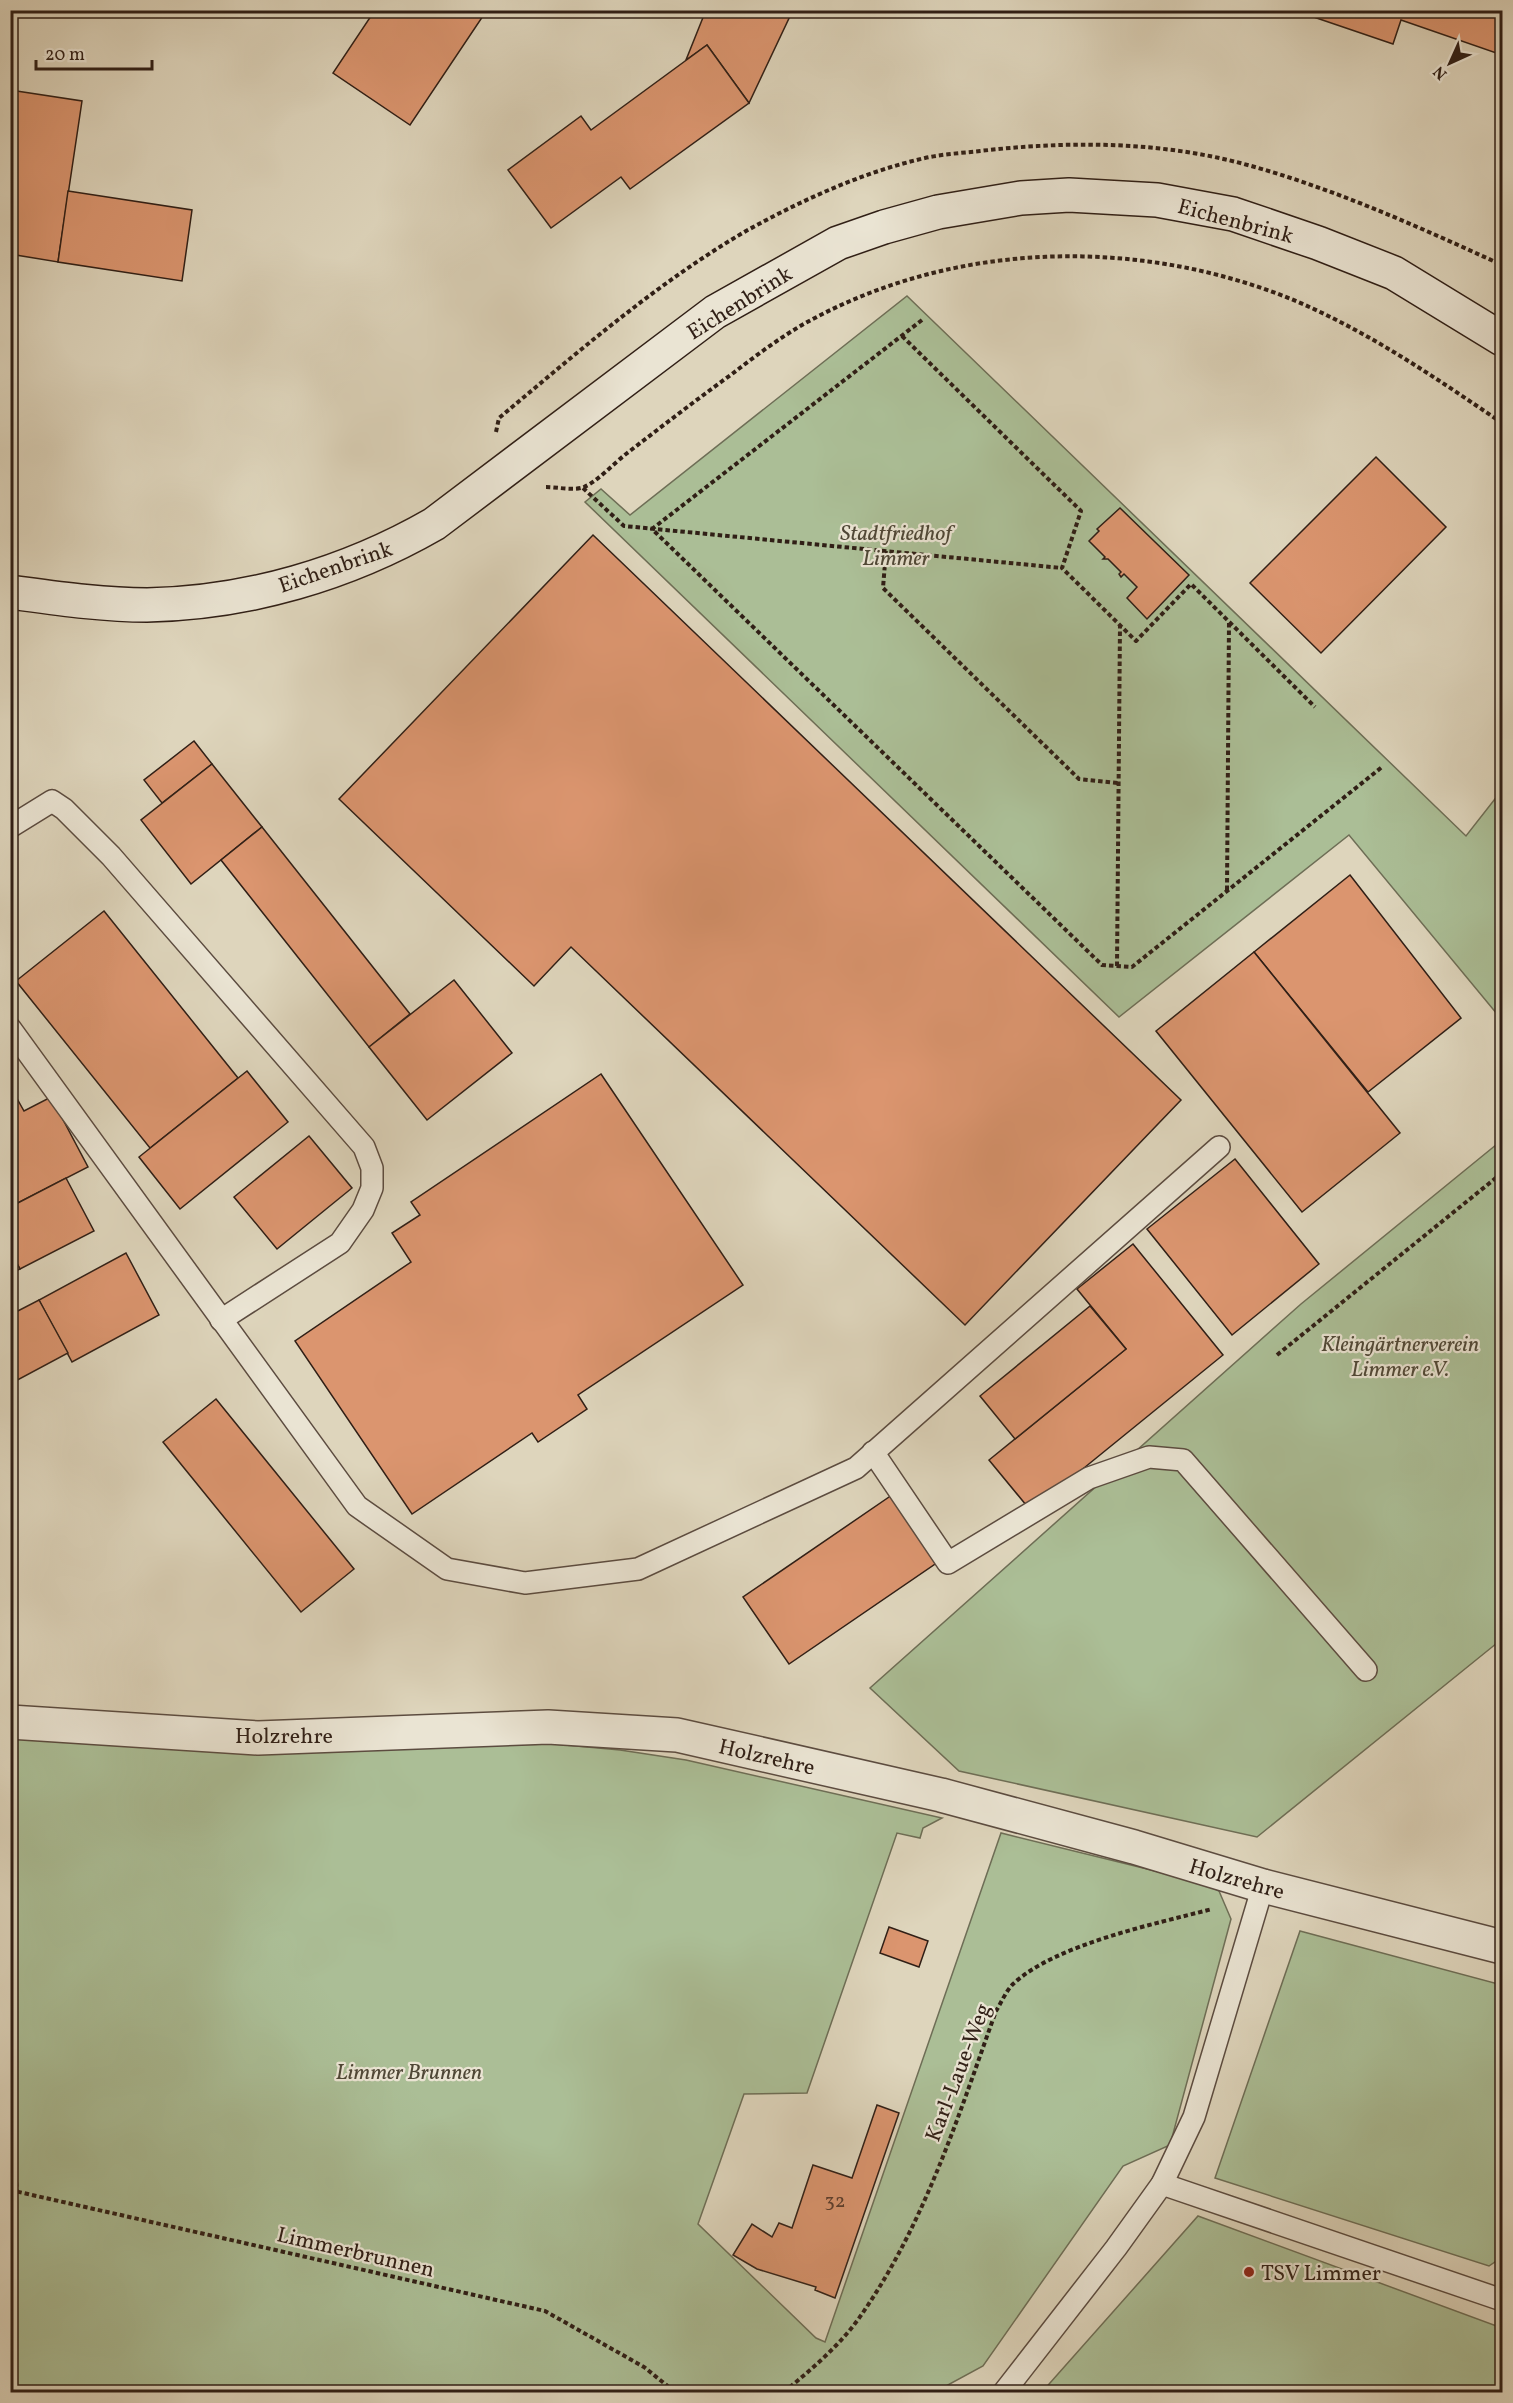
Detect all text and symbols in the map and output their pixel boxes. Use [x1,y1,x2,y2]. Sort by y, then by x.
scale bar [36,33,152,71]
north arrow [1420,33,1480,93]
text: 20 m [45,43,85,68]
text: N [1429,60,1453,84]
street label: Eichenbrink [1174,192,1297,253]
street label: Eichenbrink [682,259,799,349]
park label: Stadtfriedhof Limmer [840,519,956,575]
street label: Eichenbrink [275,534,397,602]
park label: Kleingärtnerverein Limmer e.V. [1321,1330,1479,1386]
street label: Holzrehre [235,1722,333,1753]
street label: Holzrehre [715,1732,818,1785]
street label: Holzrehre [1185,1852,1288,1909]
street label: Karl-Laue-Weg [919,1999,1000,2147]
park label: Limmer Brunnen [336,2058,482,2089]
house number: 32 [825,2188,846,2216]
street label: Limmerbrunnen [273,2220,437,2287]
place label: TSV Limmer [1261,2259,1381,2290]
marker: TSV Limmer [1242,2265,1256,2279]

